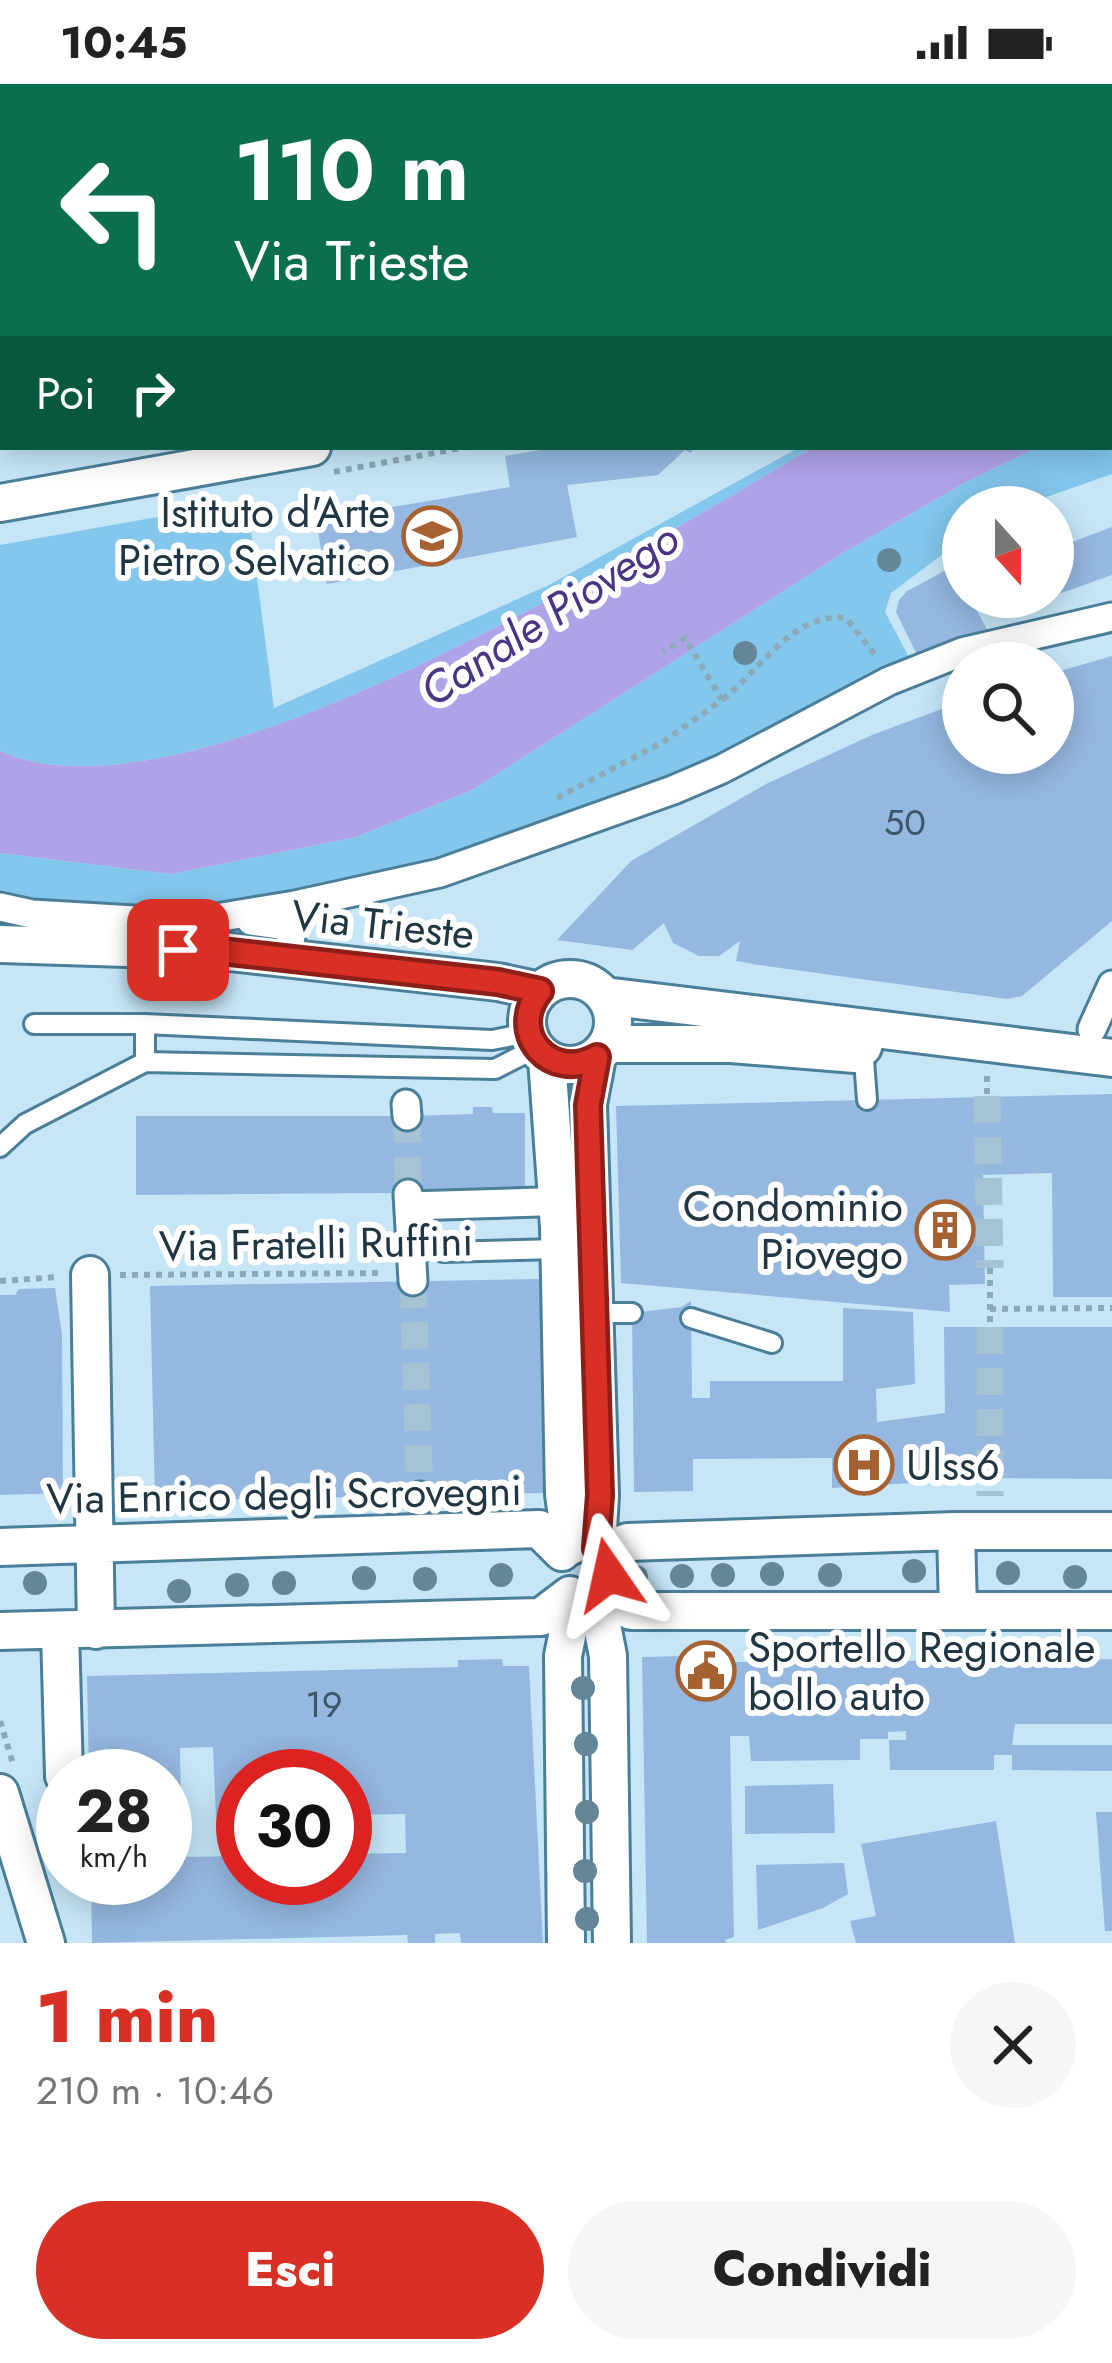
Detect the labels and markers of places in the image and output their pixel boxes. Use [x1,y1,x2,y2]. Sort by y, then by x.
place label: Istituto d'Arte Pietro Selvatico [118,482,390,591]
school or university icon: Istituto d'Arte Pietro Selvatico [401,505,463,567]
pin [127,899,229,1001]
place label: Condominio Piovego [683,1176,903,1285]
building icon: Condominio Piovego [914,1199,976,1261]
hospital icon: Ulss6 [833,1434,895,1496]
place label: Ulss6 [906,1435,1000,1496]
place label: Sportello Regionale bollo auto [748,1617,1095,1726]
public building icon: Sportello Regionale bollo auto [675,1640,737,1702]

